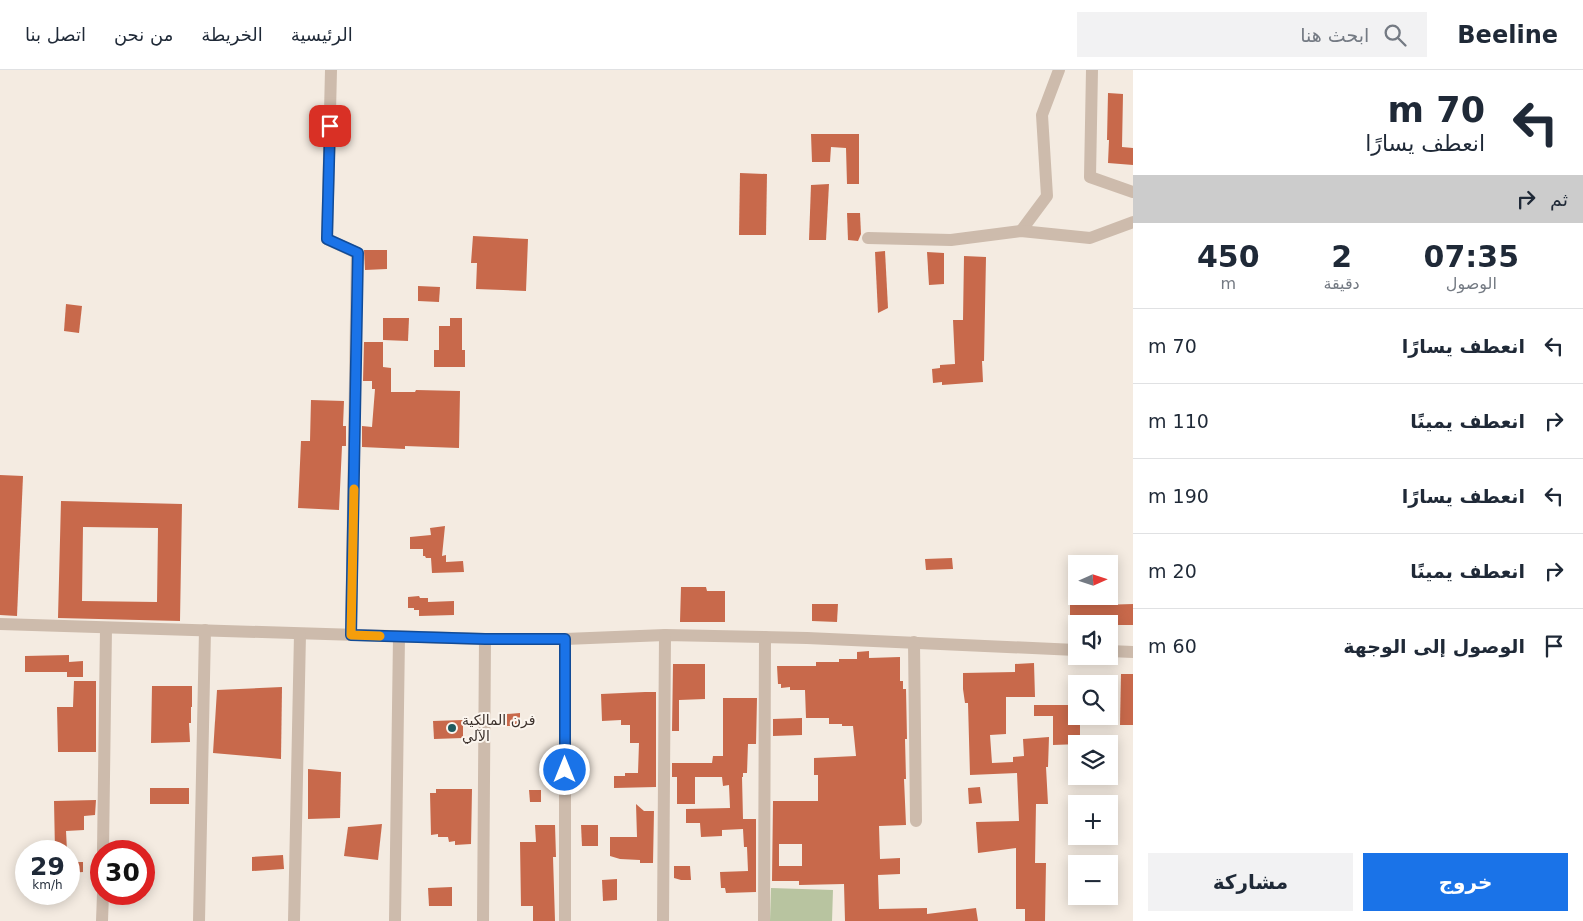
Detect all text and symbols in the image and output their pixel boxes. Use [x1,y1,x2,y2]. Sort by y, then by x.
search box [1077,12,1427,57]
icon: search [1381,21,1409,49]
text: Beeline [1457,21,1558,49]
text: اتصل بنا [25,24,86,45]
text: من نحن [114,24,173,45]
text: الخريطة [201,24,263,45]
text: الرئيسية [291,24,353,45]
text: ابحث هنا [1300,24,1369,46]
text: 70 m [1388,90,1485,130]
icon: left [1503,90,1568,155]
pin [309,105,351,147]
icon: arrive [316,112,344,140]
text: انعطف يسارًا [1365,131,1485,156]
icon: right [1512,185,1540,213]
text: ثم [1550,188,1568,210]
text: 450 [1197,239,1260,274]
text: 2 [1331,239,1352,274]
text: 07:35 [1424,239,1519,274]
text: m [1220,274,1236,293]
text: دقيقة [1323,274,1360,293]
text: الوصول [1446,274,1497,293]
icon: left [1540,332,1568,360]
text: 70 m [1148,335,1197,357]
text: انعطف يسارًا [1402,335,1525,357]
icon: right [1540,407,1568,435]
text: 110 m [1148,410,1209,432]
text: انعطف يمينًا [1410,410,1525,432]
icon: left [1540,482,1568,510]
text: 190 m [1148,485,1209,507]
text: انعطف يسارًا [1402,485,1525,507]
north arrow [1068,555,1118,605]
map controls [1068,555,1118,905]
icon: right [1540,557,1568,585]
text: 20 m [1148,560,1197,582]
text: انعطف يمينًا [1410,560,1525,582]
button: sound [1068,615,1118,665]
icon: arrive [1540,632,1568,660]
text: 60 m [1148,635,1197,657]
text: الوصول إلى الوجهة [1343,635,1525,657]
button: search [1068,675,1118,725]
place label: فرن المالكية الآلي [462,712,535,745]
marker: فرن المالكية الآلي [446,722,458,734]
button: layers [1068,735,1118,785]
position arrow [538,743,590,795]
button: + [1068,795,1118,845]
speed limit sign: 30 [90,840,155,905]
text: 29 [30,852,65,881]
button: مشاركة [1148,853,1353,911]
button: خروج [1363,853,1568,911]
button: − [1068,855,1118,905]
text: km/h [32,878,63,892]

